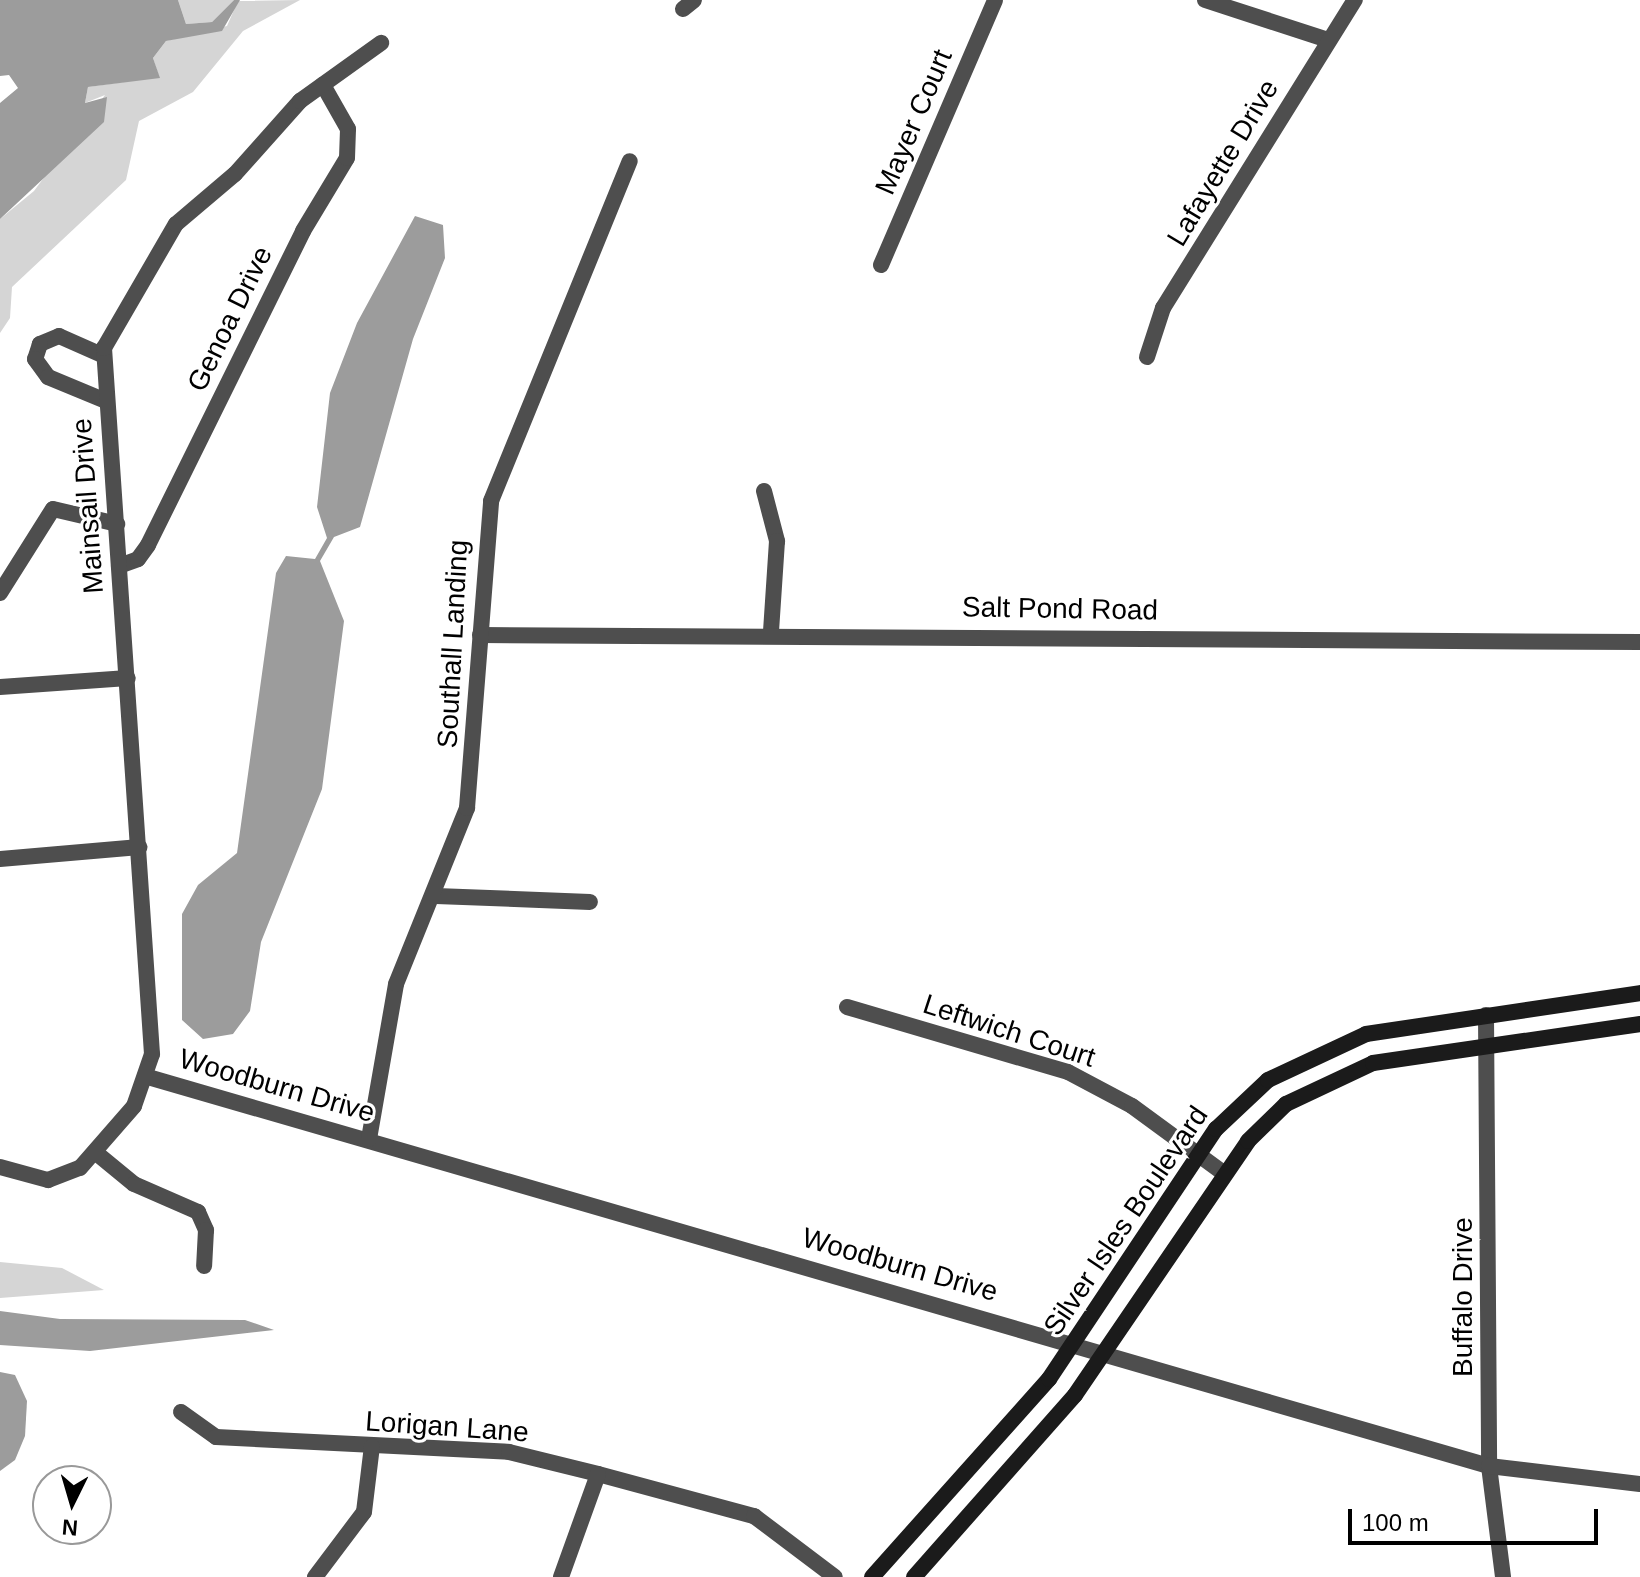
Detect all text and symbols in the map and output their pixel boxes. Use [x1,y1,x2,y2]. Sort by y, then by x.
street label: Mayer Court [868,45,960,199]
street label: Lafayette Drive [1160,74,1286,252]
street label: Genoa Drive [180,241,280,397]
street label: Mainsail Drive [65,417,111,595]
street label: Southall Landing [431,539,475,749]
street label: Salt Pond Road [962,590,1158,628]
street label: Leftwich Court [919,987,1099,1075]
street label: Woodburn Drive [175,1042,379,1130]
street label: Silver Isles Boulevard [1037,1100,1215,1342]
street label: Buffalo Drive [1446,1217,1480,1377]
street label: Woodburn Drive [798,1221,1002,1309]
street label: Lorigan Lane [364,1405,530,1449]
north arrow [32,1465,112,1545]
scale bar [1352,1493,1602,1543]
text: 100 m [1362,1509,1429,1536]
text: N [61,1514,79,1541]

